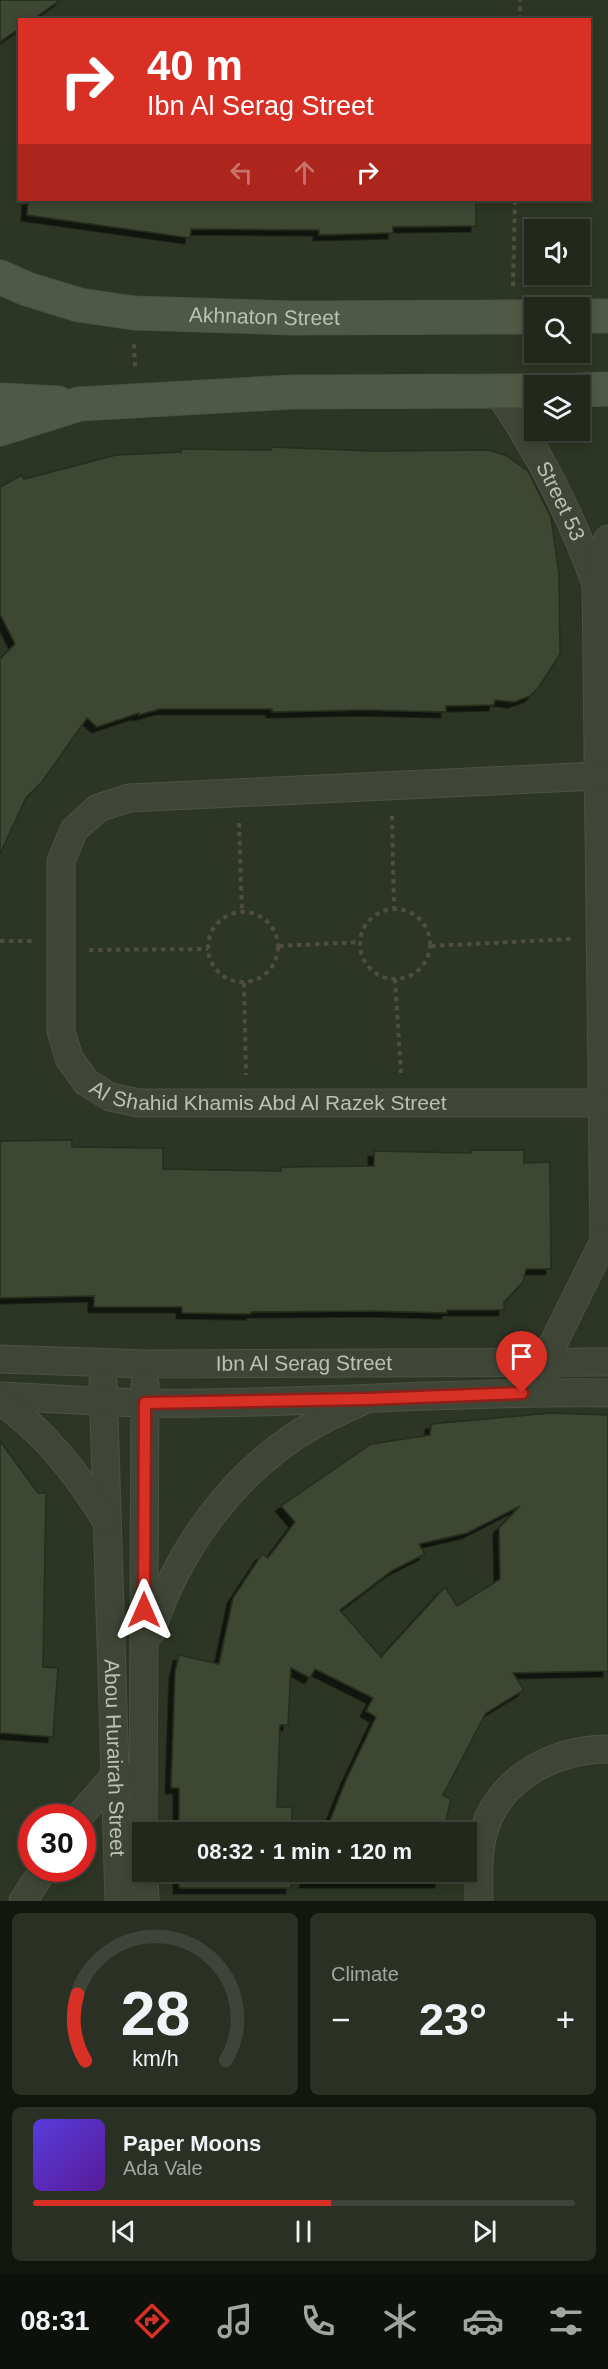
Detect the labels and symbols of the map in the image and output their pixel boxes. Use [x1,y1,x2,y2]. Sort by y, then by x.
street label: Akhnaton Street [189,303,340,329]
street label: Street 53 [532,457,590,544]
street label: Al Shahid Khamis Abd Al Razek Street [86,1075,447,1114]
pin [496,1331,547,1393]
street label: Ibn Al Serag Street [216,1351,392,1375]
position arrow [112,1578,176,1642]
street label: Abou Hurairah Street [101,1659,130,1857]
speed limit sign: 30 [18,1804,96,1882]

